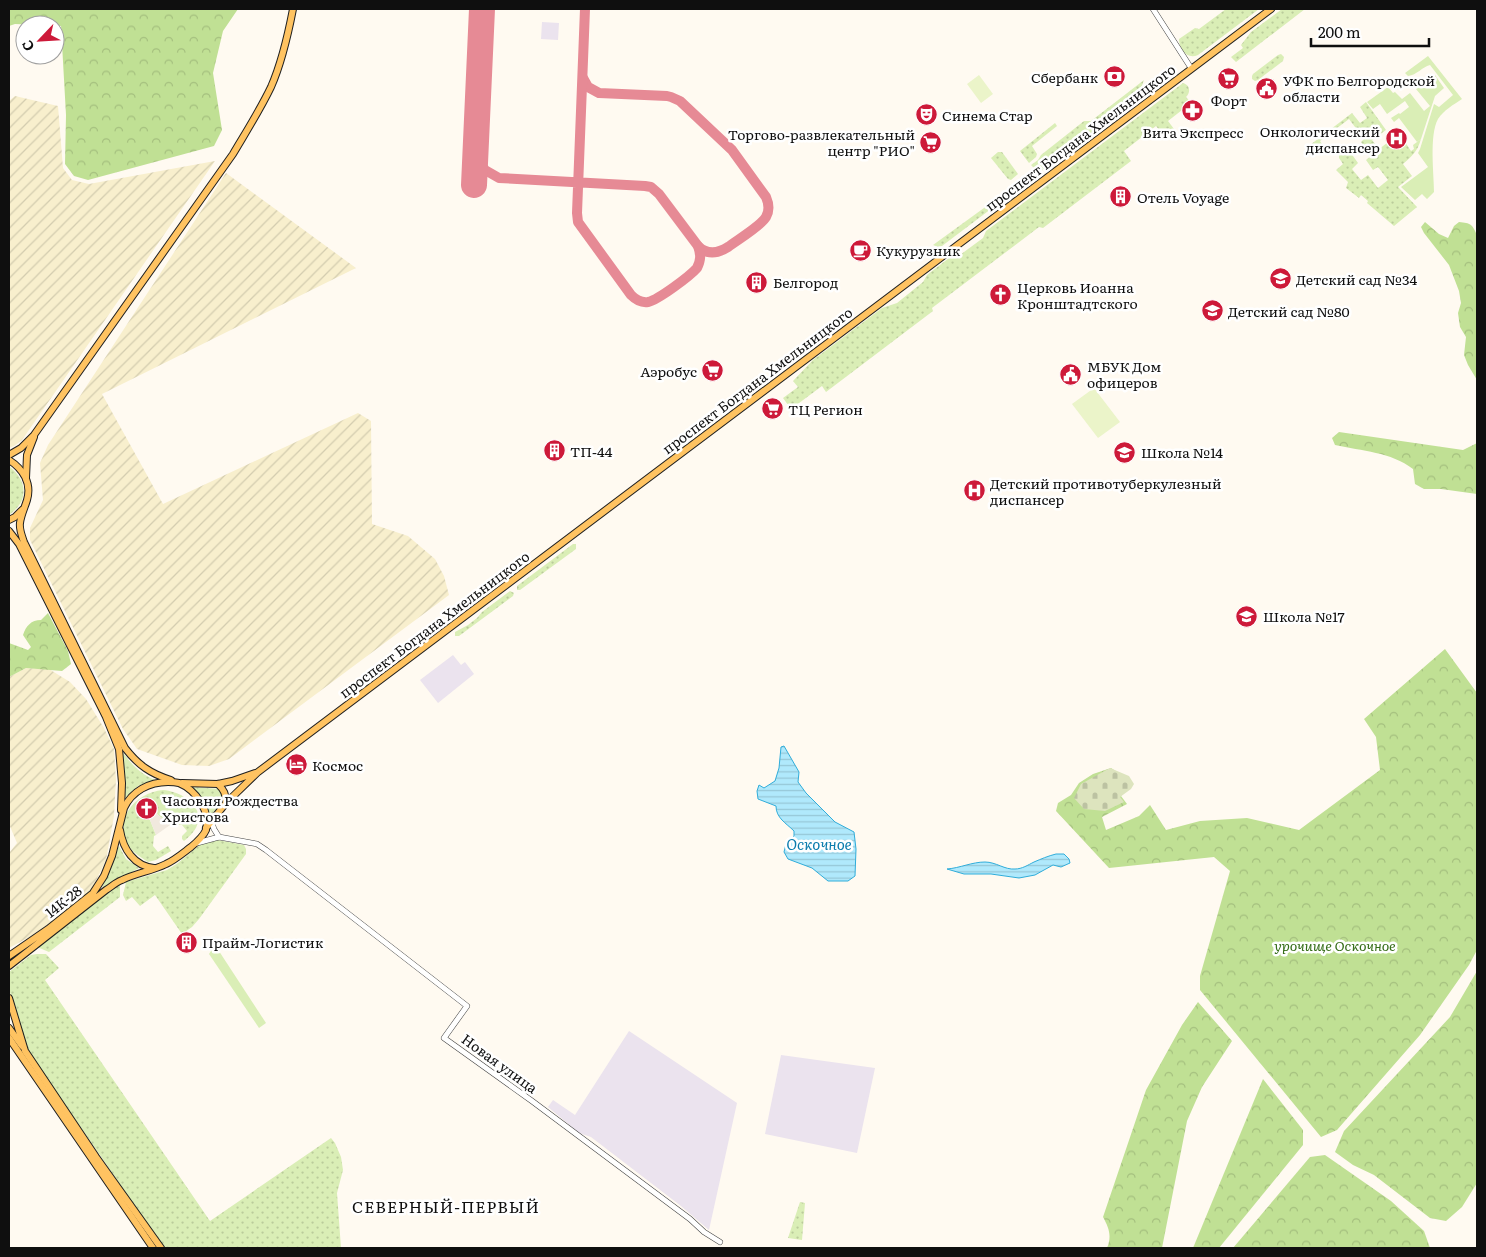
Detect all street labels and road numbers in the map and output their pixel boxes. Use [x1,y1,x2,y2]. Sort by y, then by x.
street label: проспект Богдана Хмельницкого [981,59,1179,215]
street label: проспект Богдана Хмельницкого [658,302,856,458]
street label: проспект Богдана Хмельницкого [335,546,533,702]
street label: 14К-28 [40,880,86,922]
street label: Новая улица [458,1029,542,1098]

